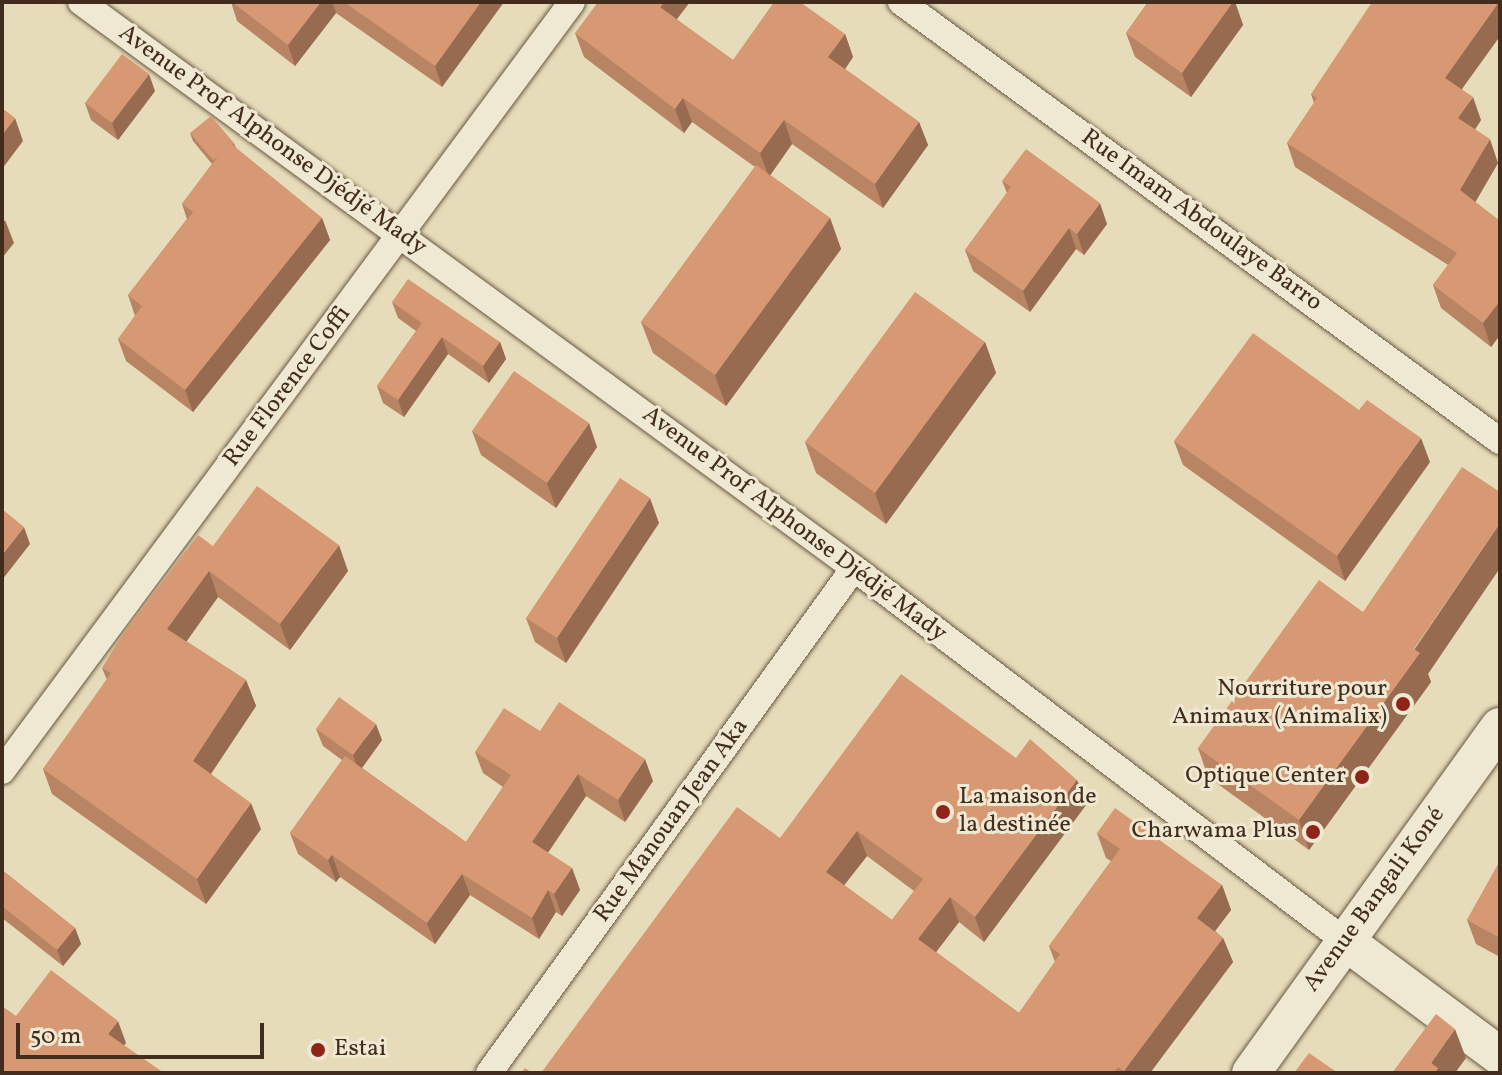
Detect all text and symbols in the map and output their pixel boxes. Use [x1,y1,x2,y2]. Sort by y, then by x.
street label: Avenue Prof Alphonse Djédjé Mady [113,20,431,262]
street label: Rue Imam Abdoulaye Barro [1075,124,1327,318]
street label: Rue Florence Coffi [218,301,358,473]
street label: Avenue Prof Alphonse Djédjé Mady [637,402,951,648]
place label: Nourriture pour Animaux (Animalix) [1172,676,1387,732]
marker: Nourriture pour Animaux (Animalix) [1394,695,1412,713]
street label: Rue Manouan Jean Aka [589,714,755,928]
place label: Optique Center [1185,763,1346,791]
marker: Optique Center [1353,768,1371,786]
place label: La maison de la destinée [959,784,1097,840]
street label: Avenue Bangali Koné [1298,802,1452,998]
marker: La maison de la destinée [934,803,952,821]
place label: Charwama Plus [1132,818,1297,846]
marker: Charwama Plus [1304,823,1322,841]
scale bar [20,1007,268,1057]
text: 50 m [30,1020,82,1054]
place label: Estai [334,1036,386,1064]
marker: Estai [309,1041,327,1059]

